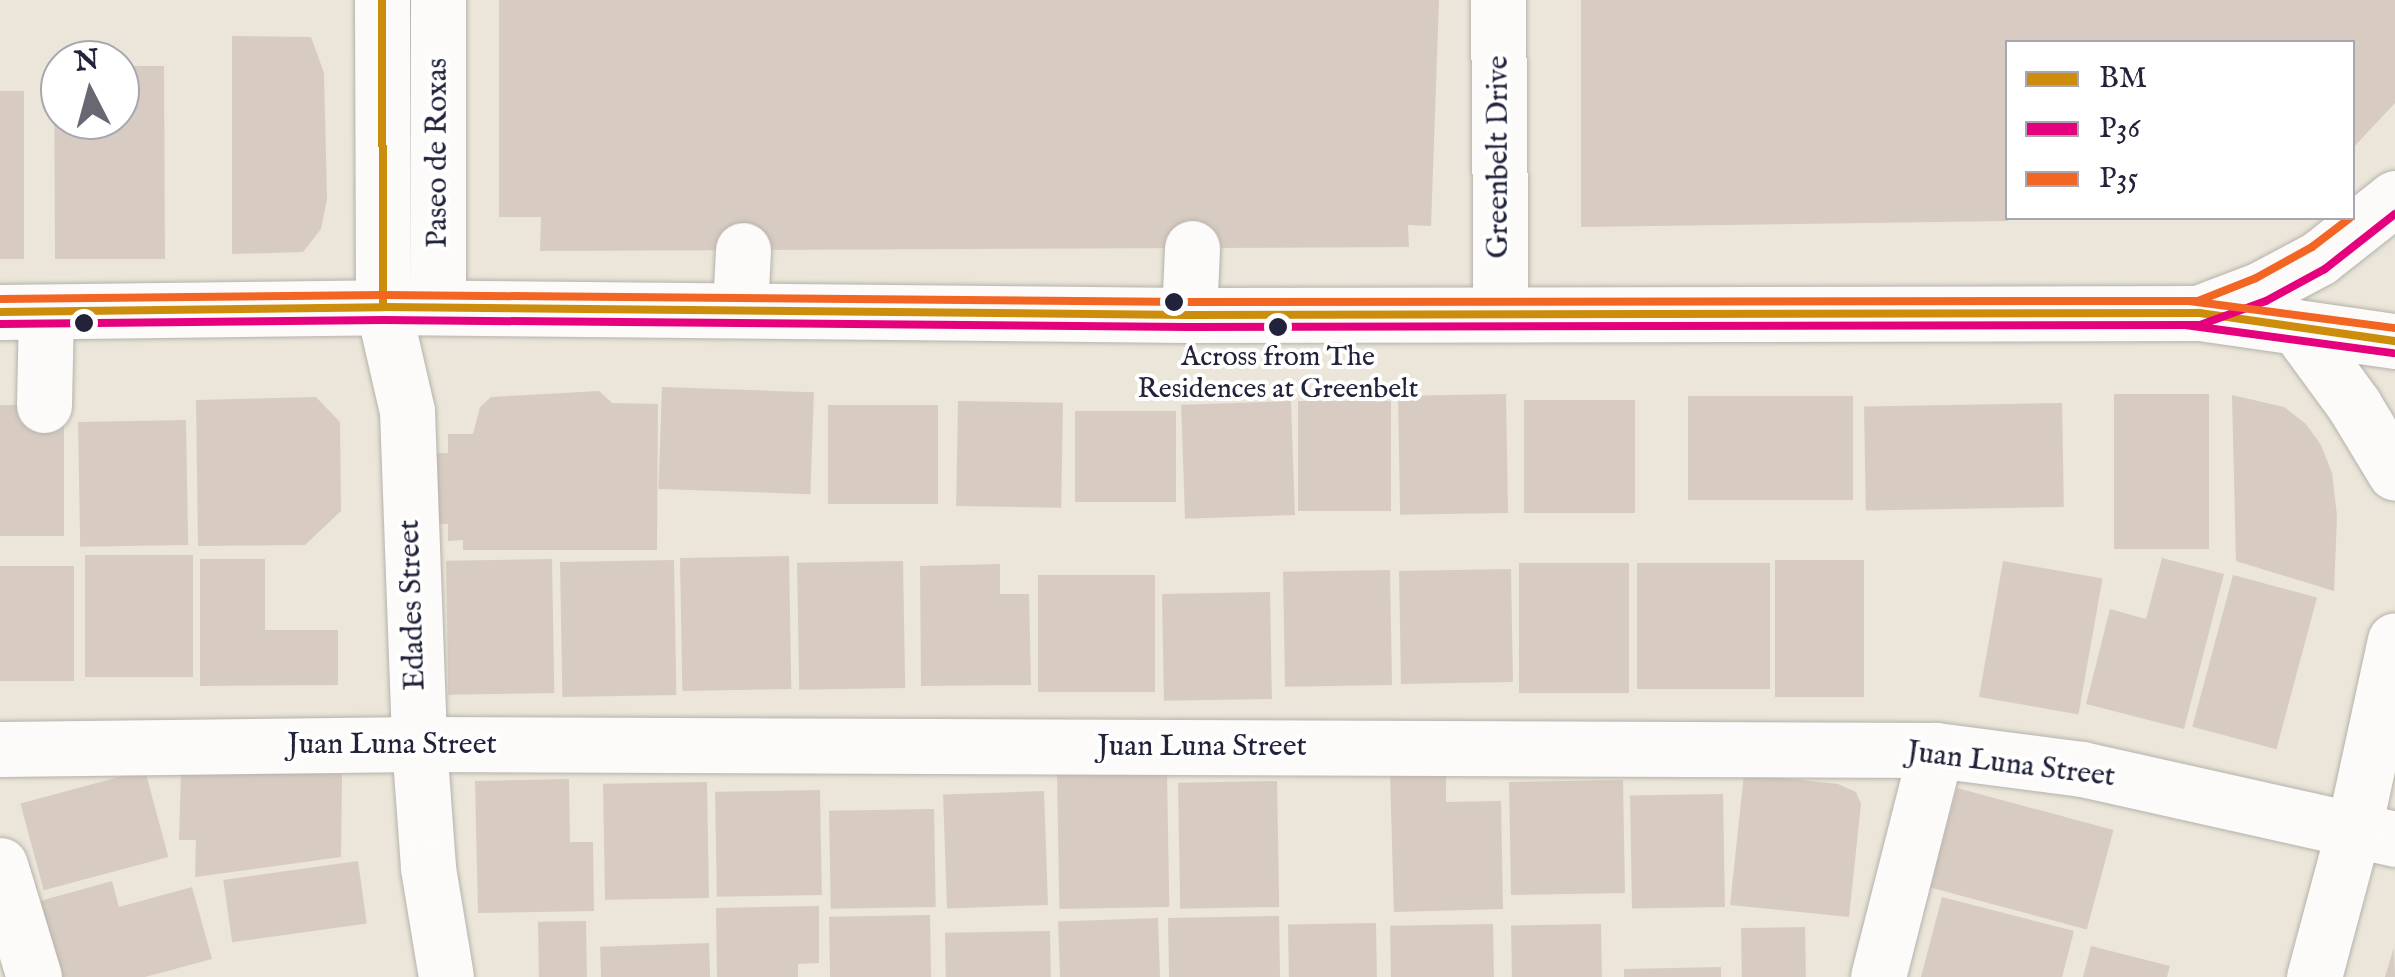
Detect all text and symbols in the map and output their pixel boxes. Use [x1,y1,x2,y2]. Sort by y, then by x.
north arrow [40,40,140,140]
legend [2005,40,2355,220]
text: N [73,43,101,80]
street label: Greenbelt Drive [1481,55,1517,259]
street label: Paseo de Roxas [420,58,456,248]
text: BM [2099,60,2147,98]
text: P36 [2099,110,2140,148]
text: P35 [2099,160,2138,198]
unlabelled marker [1164,292,1184,312]
unlabelled marker [74,313,94,333]
marker: Across from The Residences at Greenbelt [1268,317,1288,337]
place label: Across from The Residences at Greenbelt [1138,341,1418,407]
street label: Edades Street [392,519,434,691]
street label: Juan Luna Street [287,727,497,763]
street label: Juan Luna Street [1097,729,1307,765]
street label: Juan Luna Street [1905,734,2117,796]

